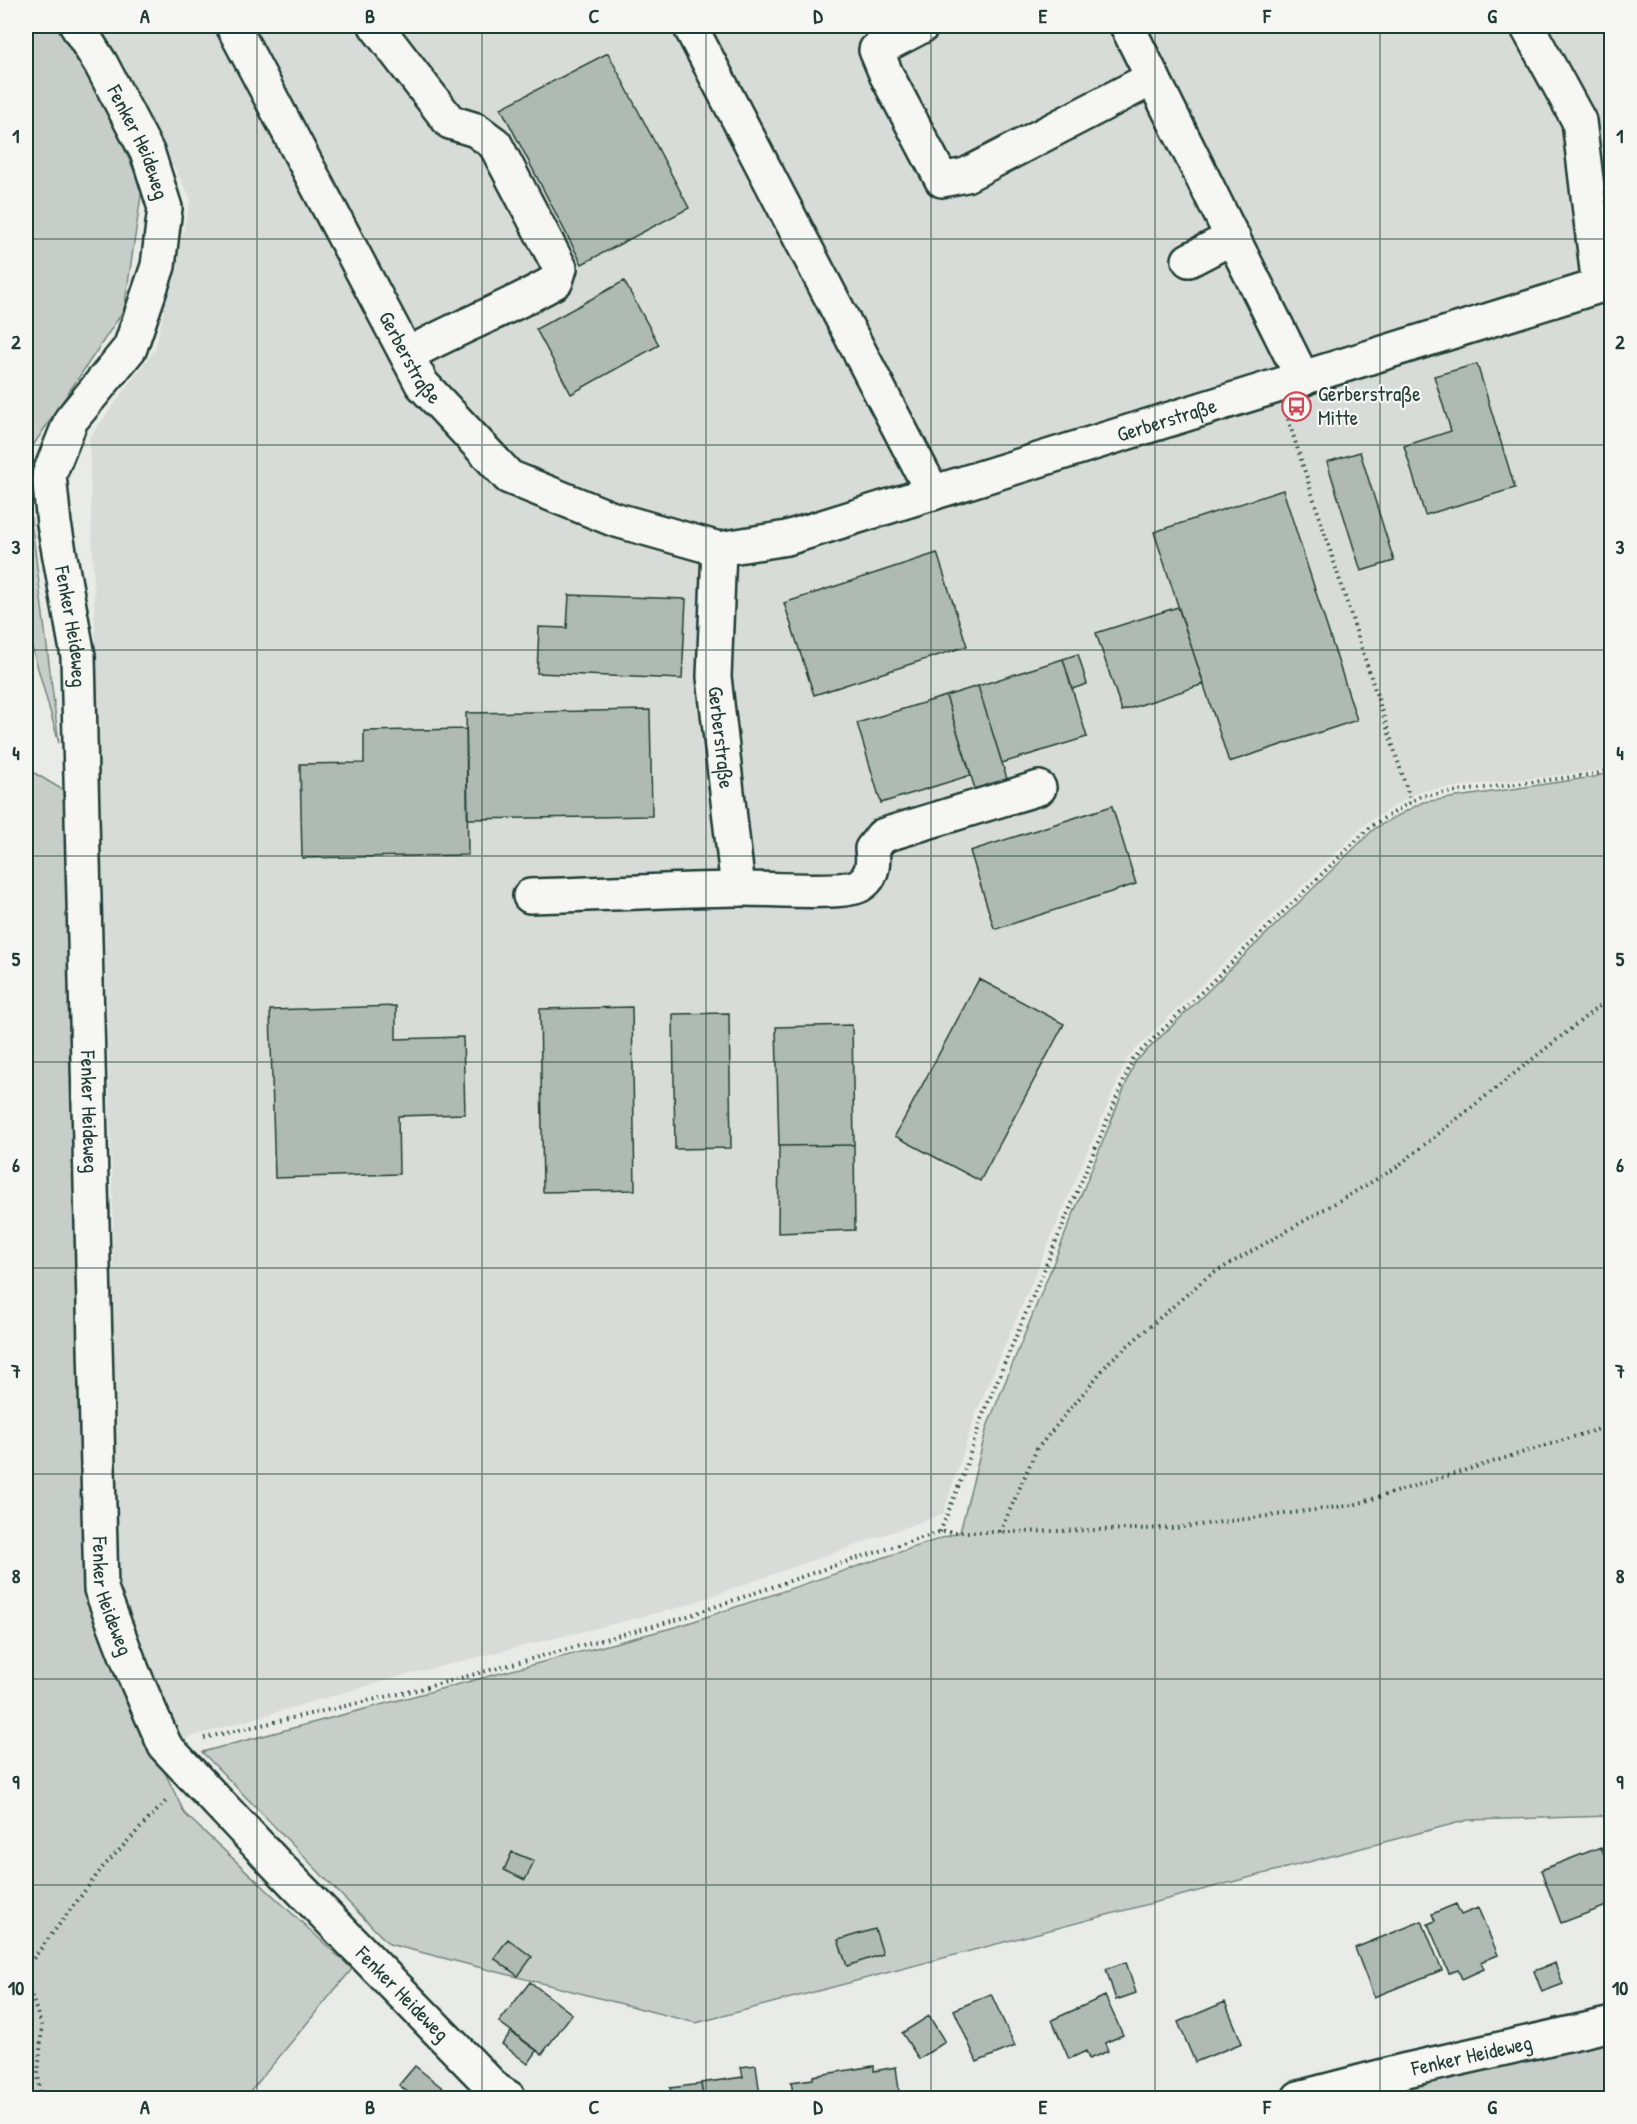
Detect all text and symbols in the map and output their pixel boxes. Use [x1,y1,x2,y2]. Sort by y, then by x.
text: A [140,2,150,29]
text: B [365,2,375,29]
text: C [589,2,600,29]
text: D [813,2,823,29]
text: E [1039,2,1048,29]
text: F [1262,2,1272,29]
text: G [1487,2,1497,29]
street label: Fenker Heideweg [100,79,176,203]
text: 1 [12,122,20,149]
text: 1 [1616,122,1624,149]
street label: Gerberstraße [372,306,448,410]
text: 2 [11,328,21,355]
text: 2 [1615,328,1625,355]
place label: Gerberstraße Mitte [1318,379,1421,432]
bus stop icon: Gerberstraße Mitte [1281,390,1313,422]
street label: Gerberstraße [1113,391,1220,449]
text: 3 [12,533,21,560]
text: 3 [1616,533,1625,560]
street label: Fenker Heideweg [48,563,94,688]
street label: Gerberstraße [701,685,742,790]
text: 4 [12,739,20,766]
text: 4 [1616,739,1624,766]
text: 5 [12,945,21,972]
text: 5 [1616,945,1625,972]
street label: Fenker Heideweg [74,1049,106,1174]
text: 6 [12,1151,20,1178]
text: 6 [1616,1151,1624,1178]
text: 7 [10,1357,21,1384]
text: 7 [1614,1357,1625,1384]
street label: Fenker Heideweg [86,1535,140,1660]
text: 8 [12,1562,21,1589]
text: 8 [1616,1562,1625,1589]
text: 9 [12,1768,20,1795]
text: 9 [1616,1768,1624,1795]
street label: Fenker Heideweg [349,1939,456,2048]
text: 10 [8,1974,24,2001]
text: 10 [1612,1974,1628,2001]
street label: Fenker Heideweg [1408,2027,1535,2083]
text: A [140,2093,150,2120]
text: B [365,2093,375,2120]
text: C [589,2093,600,2120]
text: D [813,2093,823,2120]
text: E [1039,2093,1048,2120]
text: F [1262,2093,1272,2120]
text: G [1487,2093,1497,2120]

